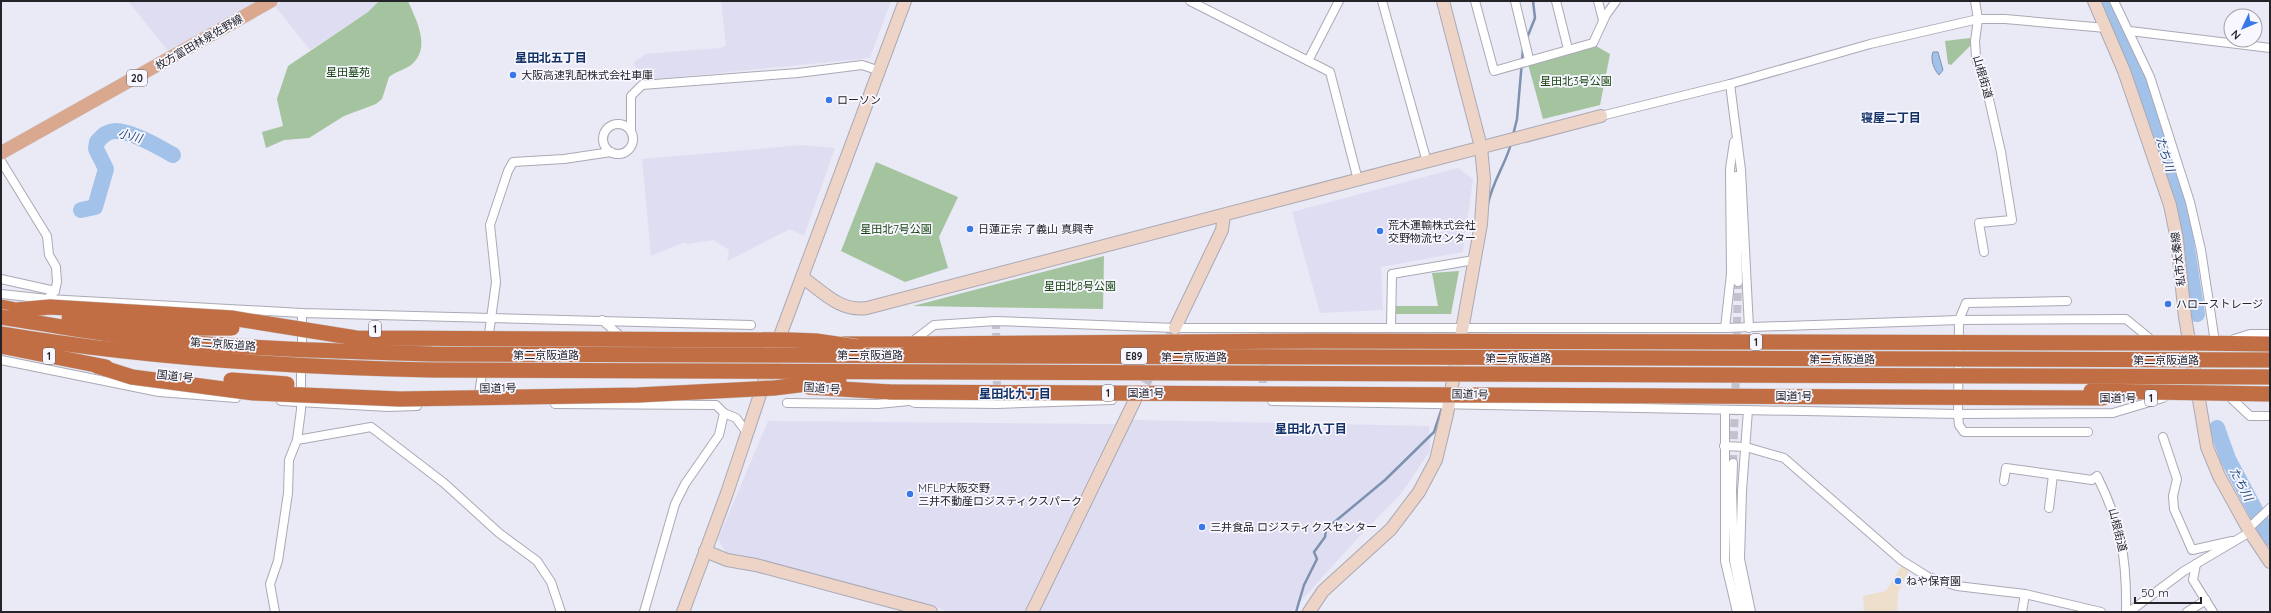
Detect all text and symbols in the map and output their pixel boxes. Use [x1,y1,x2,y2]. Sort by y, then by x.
north arrow [2223,8,2263,48]
street label: 枚方富田林泉佐野線 [153,11,245,73]
text: N [2228,27,2244,43]
district label: 星田北五丁目 [515,50,587,65]
street label: 山根街道 [1970,54,1996,100]
park label: 星田墓苑 [326,65,370,79]
place label: 大阪高速乳配株式会社車庫 [521,68,653,82]
road number: 20 [127,70,147,86]
marker: 大阪高速乳配株式会社車庫 [508,70,518,80]
park label: 星田北3号公園 [1540,74,1612,88]
place label: ローソン [837,93,881,107]
marker: ローソン [824,95,834,105]
district label: 寝屋二丁目 [1861,110,1921,125]
water label: 小川 [117,125,146,146]
water label: たち川 [2153,134,2179,175]
place label: 荒木運輸株式会社 交野物流センター [1388,218,1476,245]
park label: 星田北7号公園 [860,222,932,236]
place label: 日蓮正宗 了義山 真興寺 [978,222,1094,236]
marker: 日蓮正宗 了義山 真興寺 [965,224,975,234]
marker: 荒木運輸株式会社 交野物流センター [1375,226,1385,236]
street label: 私市太秦線 [2168,231,2188,287]
park label: 星田北8号公園 [1044,279,1116,293]
place label: ハローストレージ [2176,297,2263,311]
marker: ハローストレージ [2163,299,2173,309]
road number: 1 [369,321,381,337]
road number: 1 [1750,334,1762,350]
street label: 第二京阪道路 [190,335,256,353]
road number: 1 [43,348,55,364]
street label: 第二京阪道路 [513,348,579,362]
street label: 第二京阪道路 [837,348,903,362]
road number: E89 [1121,348,1147,364]
street label: 第二京阪道路 [1161,350,1227,364]
street label: 第二京阪道路 [1485,351,1551,365]
street label: 第二京阪道路 [1809,352,1875,366]
street label: 第二京阪道路 [2133,353,2199,367]
street label: 国道1号 [156,367,194,385]
street label: 国道1号 [803,380,841,396]
street label: 国道1号 [479,381,517,395]
road number: 1 [1102,385,1114,401]
district label: 星田北九丁目 [979,386,1051,401]
street label: 国道1号 [1127,386,1165,400]
street label: 国道1号 [1451,387,1489,401]
street label: 国道1号 [1775,389,1813,403]
road number: 1 [2145,390,2157,406]
street label: 国道1号 [2099,391,2137,405]
district label: 星田北八丁目 [1275,421,1347,436]
water label: たち川 [2226,464,2257,505]
place label: MFLP大阪交野 三井不動産ロジスティクスパーク [918,481,1082,508]
marker: MFLP大阪交野 三井不動産ロジスティクスパーク [905,489,915,499]
street label: 山根街道 [2106,507,2130,553]
place label: 三井食品 ロジスティクスセンター [1210,520,1377,534]
marker: 三井食品 ロジスティクスセンター [1197,522,1207,532]
place label: ねや保育園 [1906,574,1961,588]
marker: ねや保育園 [1893,576,1903,586]
scale bar [2135,579,2201,605]
text: 50 m [2141,585,2169,600]

